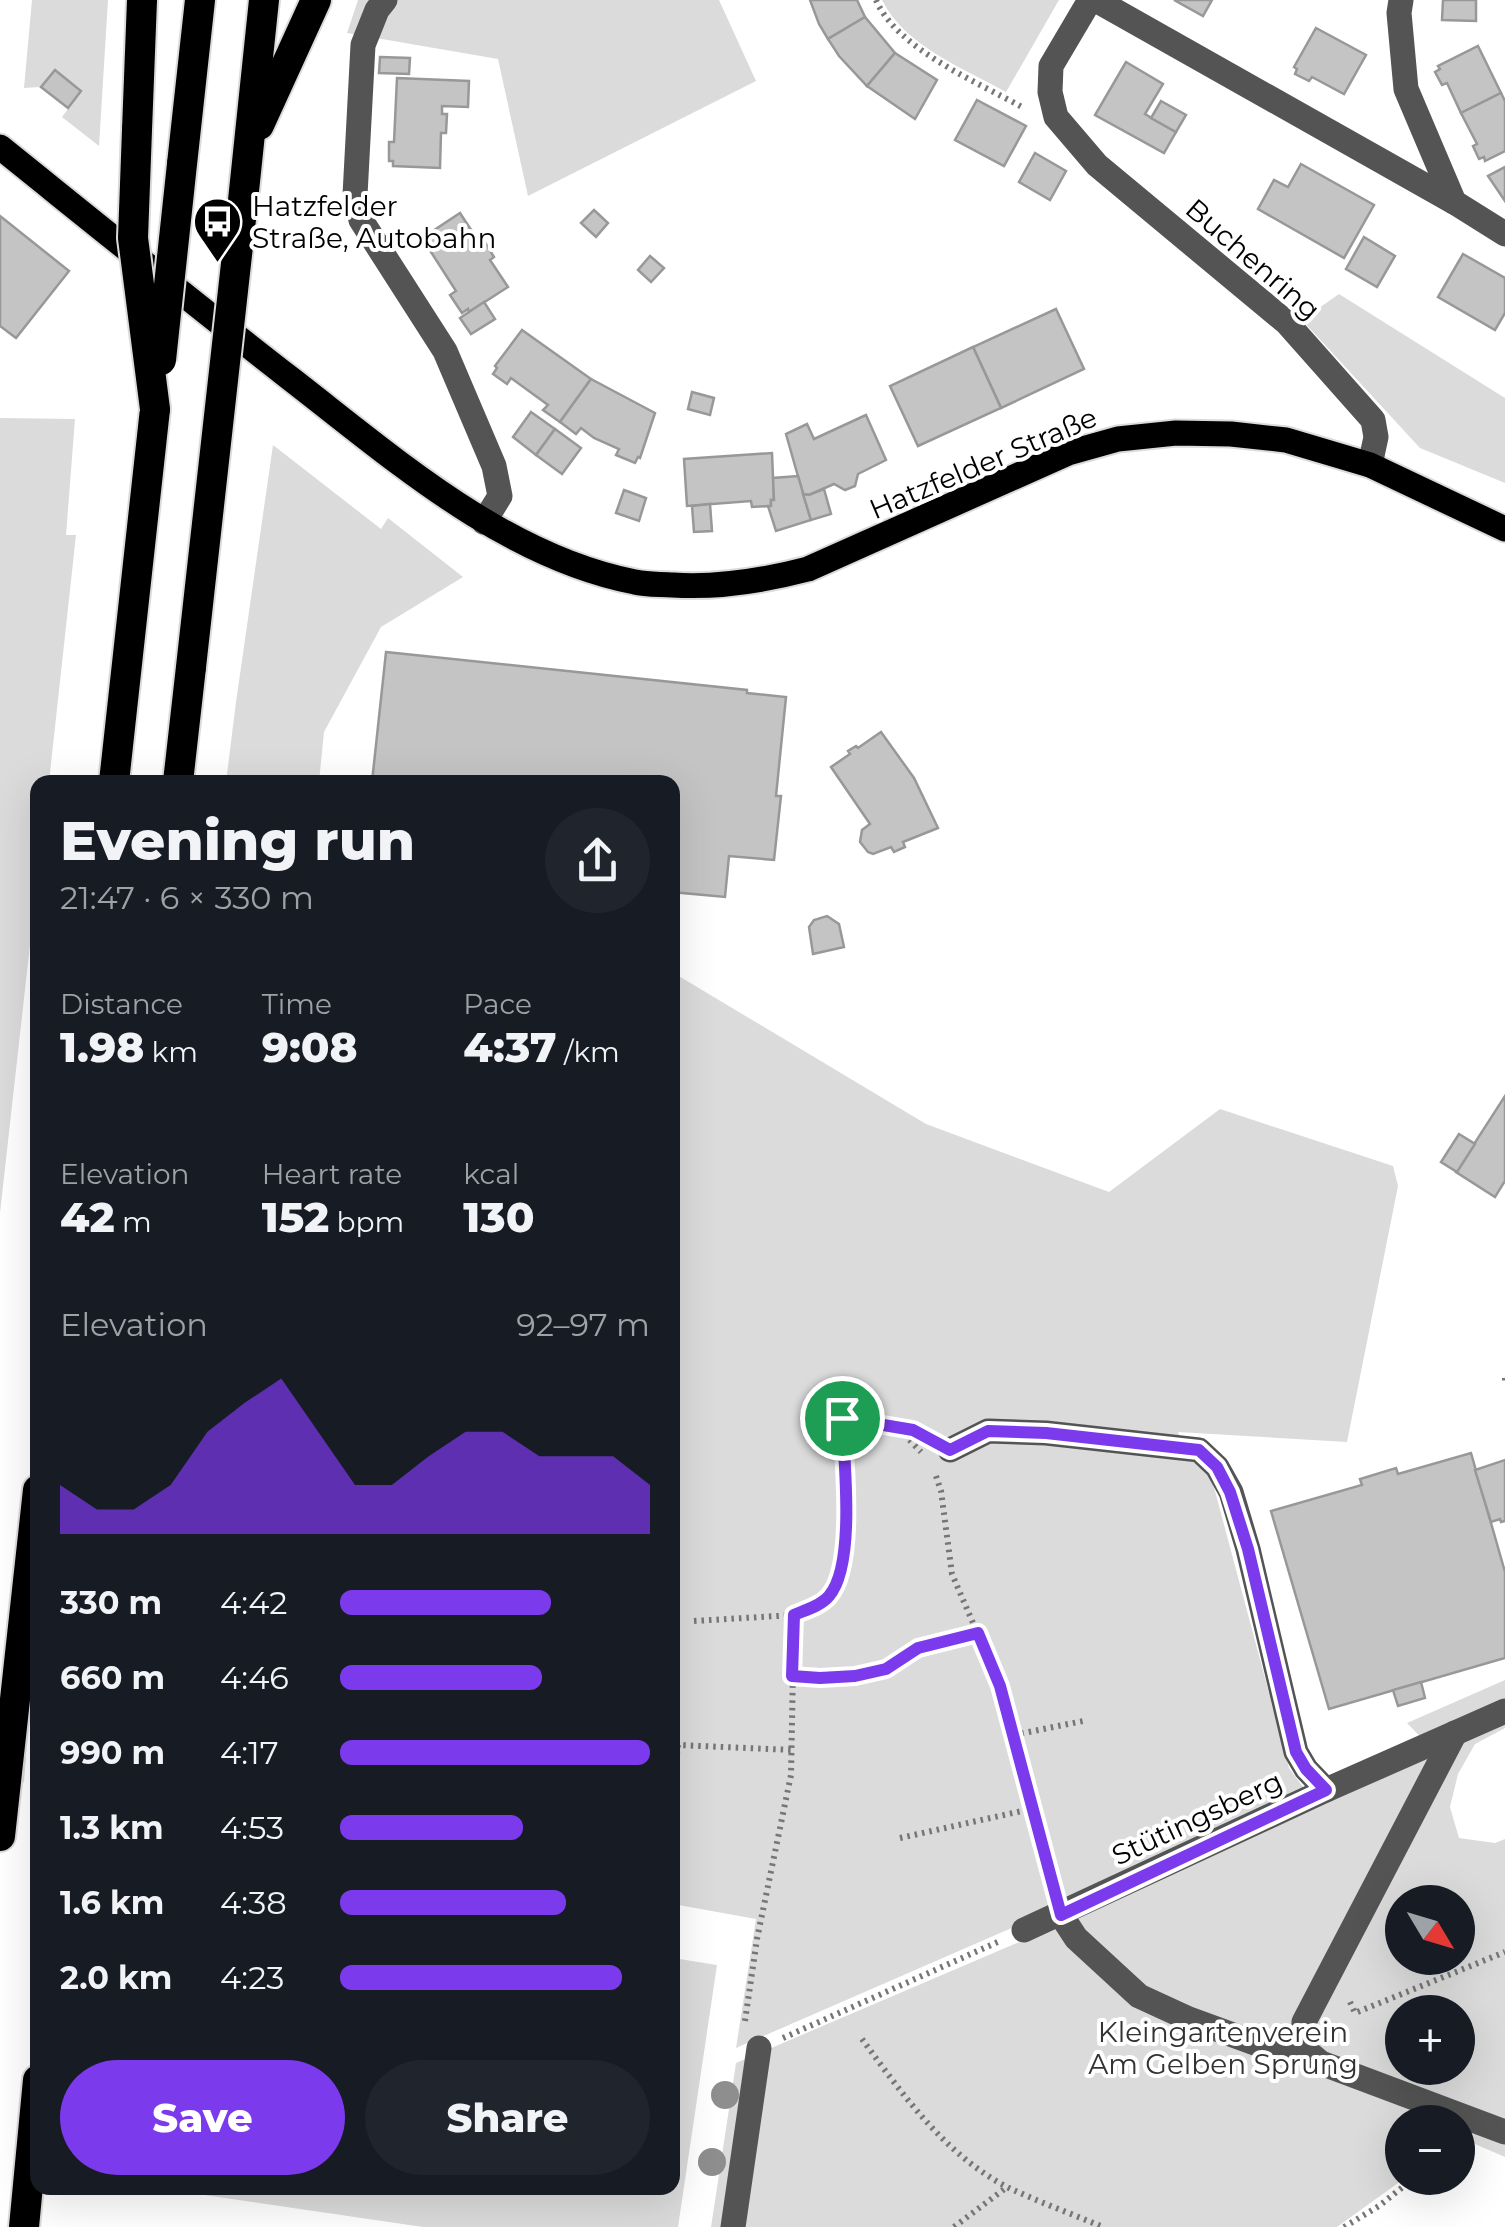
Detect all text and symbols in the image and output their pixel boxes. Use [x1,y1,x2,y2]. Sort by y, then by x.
place label: Hatzfelder Straße, Autobahn [252,189,496,255]
street label: Buchenring [1179,191,1327,327]
bus stop icon: Hatzfelder Straße, Autobahn [191,196,243,264]
street label: Hatzfelder Straße [864,400,1102,526]
text: Evening run [60,807,415,874]
button: share [545,808,650,913]
text: 21:47 · 6 × 330 m [60,878,314,917]
text: Distance [60,987,183,1021]
text: Time [262,987,332,1021]
text: Pace [463,987,532,1021]
text: 1.98 [60,1021,144,1073]
text: 9:08 [262,1021,358,1073]
text: 4:37 [463,1021,557,1073]
text: km [144,1035,198,1069]
text: /km [557,1035,620,1069]
text: Elevation [60,1157,189,1191]
text: Heart rate [262,1157,402,1191]
text: kcal [463,1157,519,1191]
text: 42 [60,1191,115,1243]
text: 152 [262,1191,329,1243]
text: 130 [463,1191,534,1243]
text: m [115,1205,152,1239]
text: bpm [329,1205,404,1239]
text: Elevation [60,1305,208,1344]
text: 92–97 m [516,1305,650,1344]
pin [800,1376,885,1461]
icon: arrive [815,1391,870,1446]
text: 330 m [60,1583,162,1622]
text: 4:42 [220,1583,287,1622]
text: 660 m [60,1658,165,1697]
text: 4:46 [220,1658,289,1697]
text: 990 m [60,1733,165,1772]
text: 4:17 [220,1733,279,1772]
street label: Stütingsberg [1106,1764,1288,1872]
text: 1.3 km [60,1808,164,1847]
text: 4:53 [220,1808,284,1847]
text: 1.6 km [60,1883,164,1922]
text: 4:38 [220,1883,287,1922]
north arrow [1385,1885,1475,1975]
map controls [1385,1885,1475,2195]
text: 2.0 km [60,1958,172,1997]
text: 4:23 [220,1958,284,1997]
button: + [1385,1995,1475,2085]
park label: Kleingartenverein Am Gelben Sprung [1088,2015,1358,2081]
button: Save [60,2060,345,2175]
button: Share [365,2060,650,2175]
button: − [1385,2105,1475,2195]

